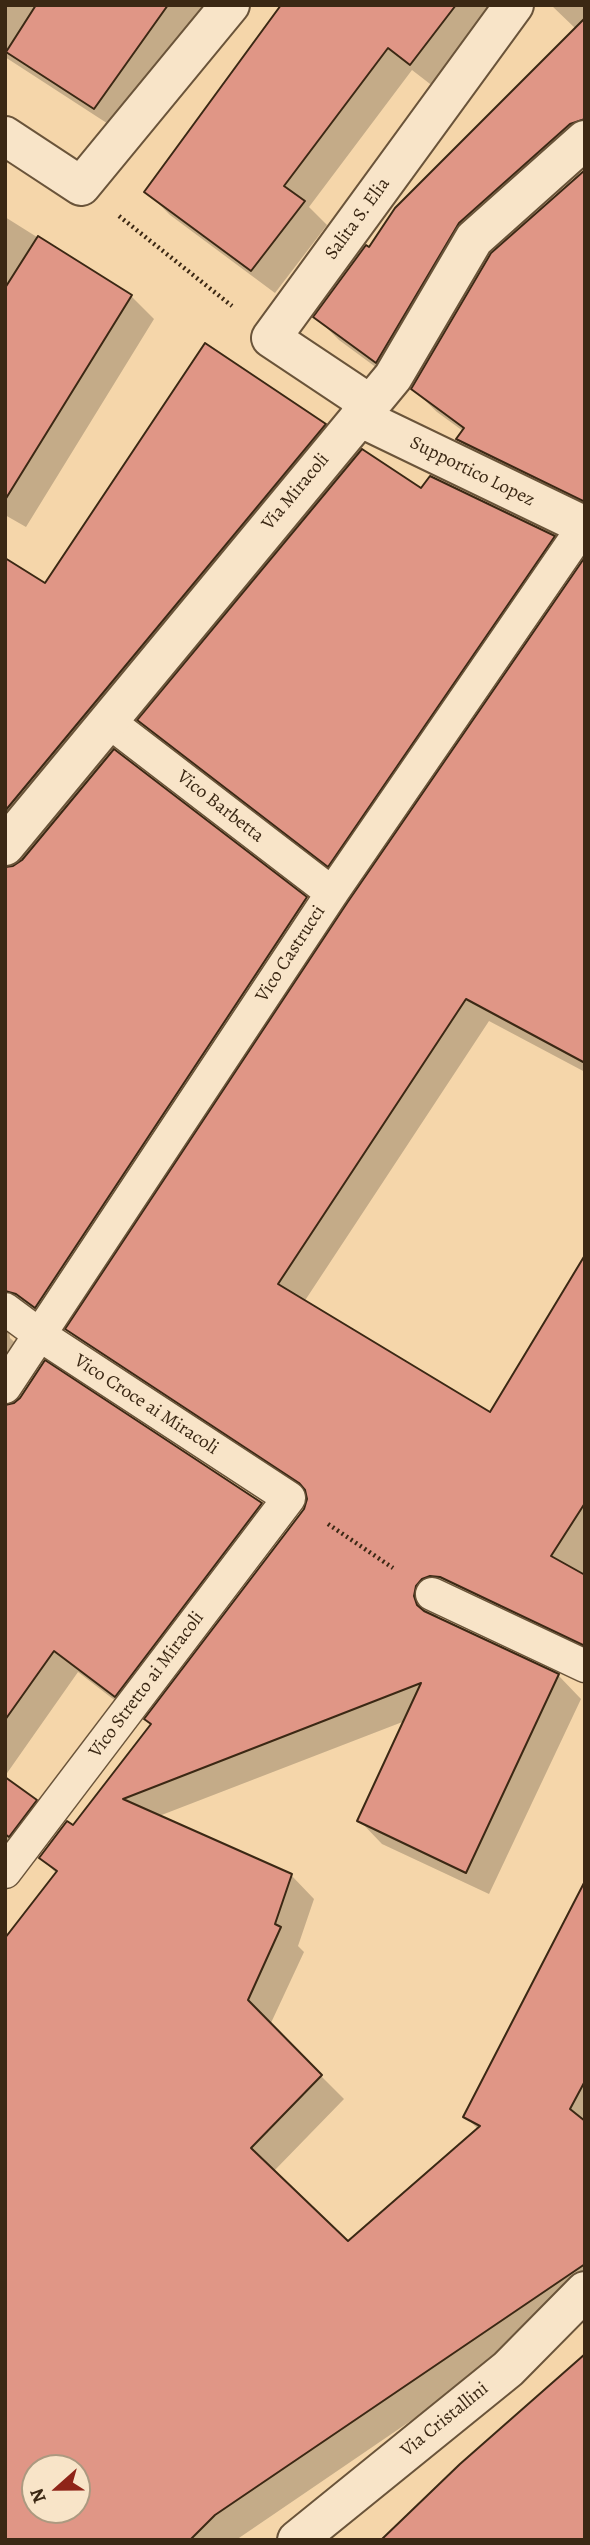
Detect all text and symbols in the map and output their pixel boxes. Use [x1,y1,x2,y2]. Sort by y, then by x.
street label: Salita S. Elia [321,173,395,265]
street label: Supportico Lopez [406,432,538,512]
street label: Via Miracoli [257,449,335,535]
street label: Vico Barbetta [172,766,268,848]
street label: Vico Castrucci [251,901,331,1007]
street label: Vico Croce ai Miracoli [69,1350,223,1460]
street label: Vico Stretto ai Miracoli [85,1607,209,1763]
street label: Via Cristallini [397,2378,493,2462]
north arrow [21,2454,91,2524]
text: N [24,2485,53,2507]

